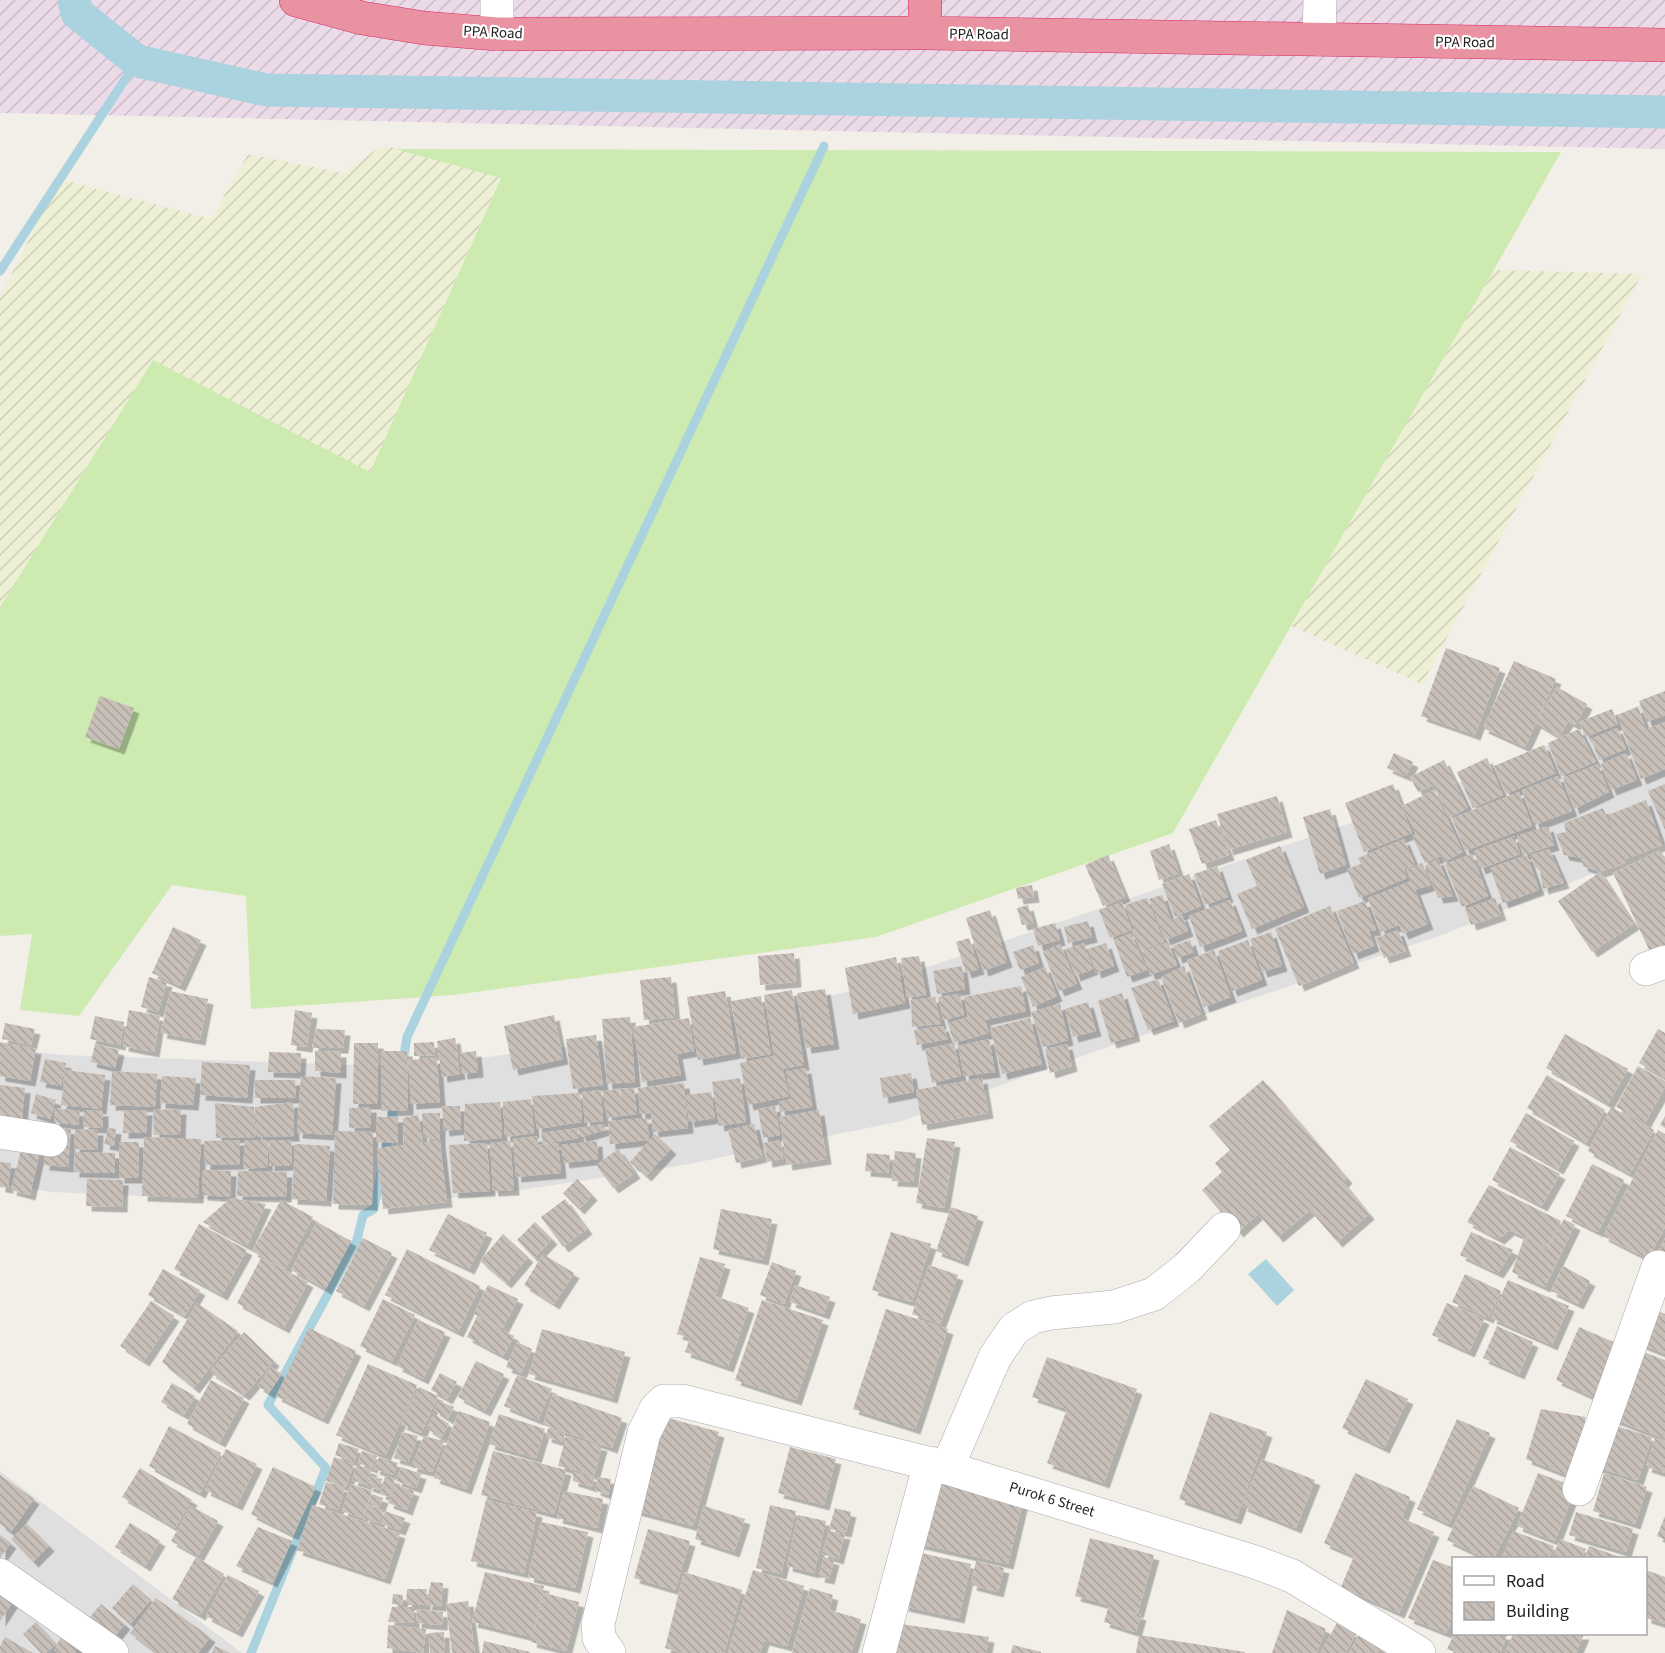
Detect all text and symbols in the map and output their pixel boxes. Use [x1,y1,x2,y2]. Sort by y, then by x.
street label: PPA Road [463,20,523,45]
street label: PPA Road [949,23,1009,46]
street label: PPA Road [1435,31,1495,54]
street label: Purok 6 Street [1007,1477,1097,1522]
legend [1452,1557,1647,1635]
text: Road [1506,1569,1545,1594]
text: Building [1506,1599,1569,1624]

